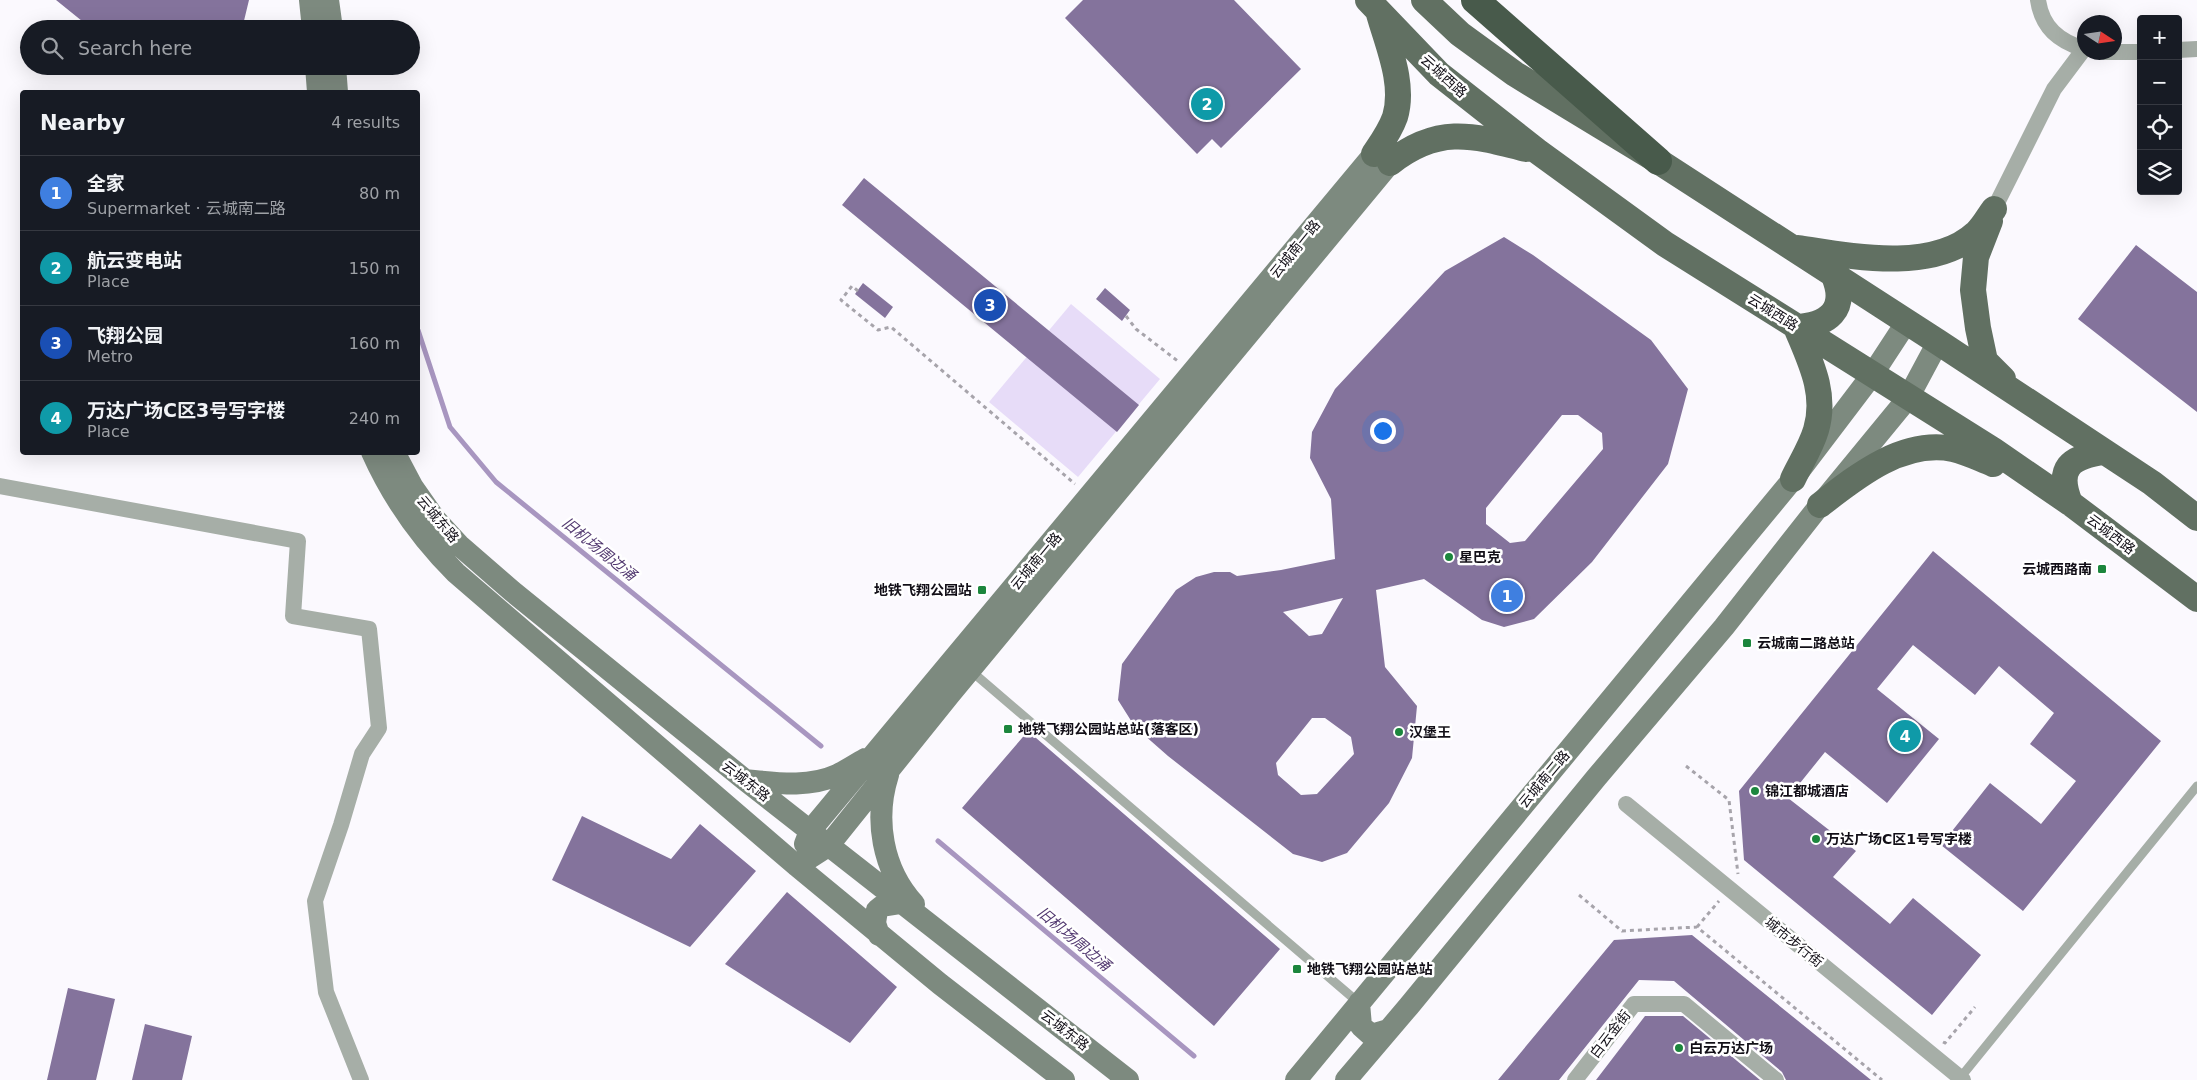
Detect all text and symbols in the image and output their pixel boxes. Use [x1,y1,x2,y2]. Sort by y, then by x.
north arrow [2077,15,2122,60]
map controls [2137,15,2182,195]
button: + [2137,15,2182,60]
search box [20,20,420,75]
icon: search [38,34,66,62]
text: Search here [78,37,192,59]
street label: 云城西路 [1418,51,1470,101]
button: − [2137,60,2182,105]
pin: 2 [1191,85,1223,123]
button: locate [2137,105,2182,150]
text: Nearby [40,111,125,135]
text: 4 results [331,113,400,132]
button: layers [2137,150,2182,195]
text: 全家 [87,172,125,194]
text: 1 [50,184,62,203]
text: 80 m [359,184,400,203]
text: Supermarket · 云城南二路 [87,199,286,218]
street label: 云城南一路 [1267,217,1323,281]
text: 航云变电站 [87,249,182,271]
text: 2 [50,259,62,278]
text: 150 m [349,259,400,278]
text: Place [87,272,130,291]
pin: 3 [974,286,1006,324]
street label: 云城西路 [1745,290,1801,334]
text: 飞翔公园 [87,324,163,346]
text: 3 [50,334,62,353]
text: 160 m [349,334,400,353]
text: Metro [87,347,133,366]
text: 万达广场C区3号写字楼 [87,399,285,421]
text: 4 [50,409,62,428]
text: 240 m [349,409,400,428]
your location [1370,418,1396,444]
text: Place [87,422,130,441]
street label: 云城东路 [414,492,462,546]
street label: 云城西路 [2084,511,2138,557]
water label: 旧机场周边涌 [558,514,641,586]
street label: 云城南一路 [1007,529,1065,593]
place label: 星巴克 [1459,549,1501,565]
marker: 星巴克 [1443,551,1455,563]
place label: 云城西路南 [2022,561,2092,577]
marker: 云城西路南 [2096,563,2108,575]
pin: 1 [1491,577,1523,615]
place label: 地铁飞翔公园站 [874,582,972,598]
marker: 地铁飞翔公园站 [976,584,988,596]
place label: 云城南二路总站 [1757,635,1855,651]
marker: 云城南二路总站 [1741,637,1753,649]
pin: 4 [1889,717,1921,755]
place label: 地铁飞翔公园站总站(落客区) [1018,721,1199,737]
marker: 地铁飞翔公园站总站(落客区) [1002,723,1014,735]
place label: 汉堡王 [1409,724,1451,740]
marker: 汉堡王 [1393,726,1405,738]
street label: 云城南二路 [1515,747,1573,811]
street label: 云城东路 [719,757,773,805]
place label: 锦江都城酒店 [1765,783,1849,799]
marker: 锦江都城酒店 [1749,785,1761,797]
place label: 万达广场C区1号写字楼 [1826,831,1972,847]
marker: 万达广场C区1号写字楼 [1810,833,1822,845]
water label: 旧机场周边涌 [1034,903,1116,976]
street label: 城市步行街 [1762,914,1826,970]
place label: 地铁飞翔公园站总站 [1307,961,1433,977]
marker: 地铁飞翔公园站总站 [1291,963,1303,975]
street label: 云城东路 [1038,1006,1092,1054]
street label: 白云金街 [1586,1007,1634,1061]
place label: 白云万达广场 [1689,1040,1773,1056]
marker: 白云万达广场 [1673,1042,1685,1054]

